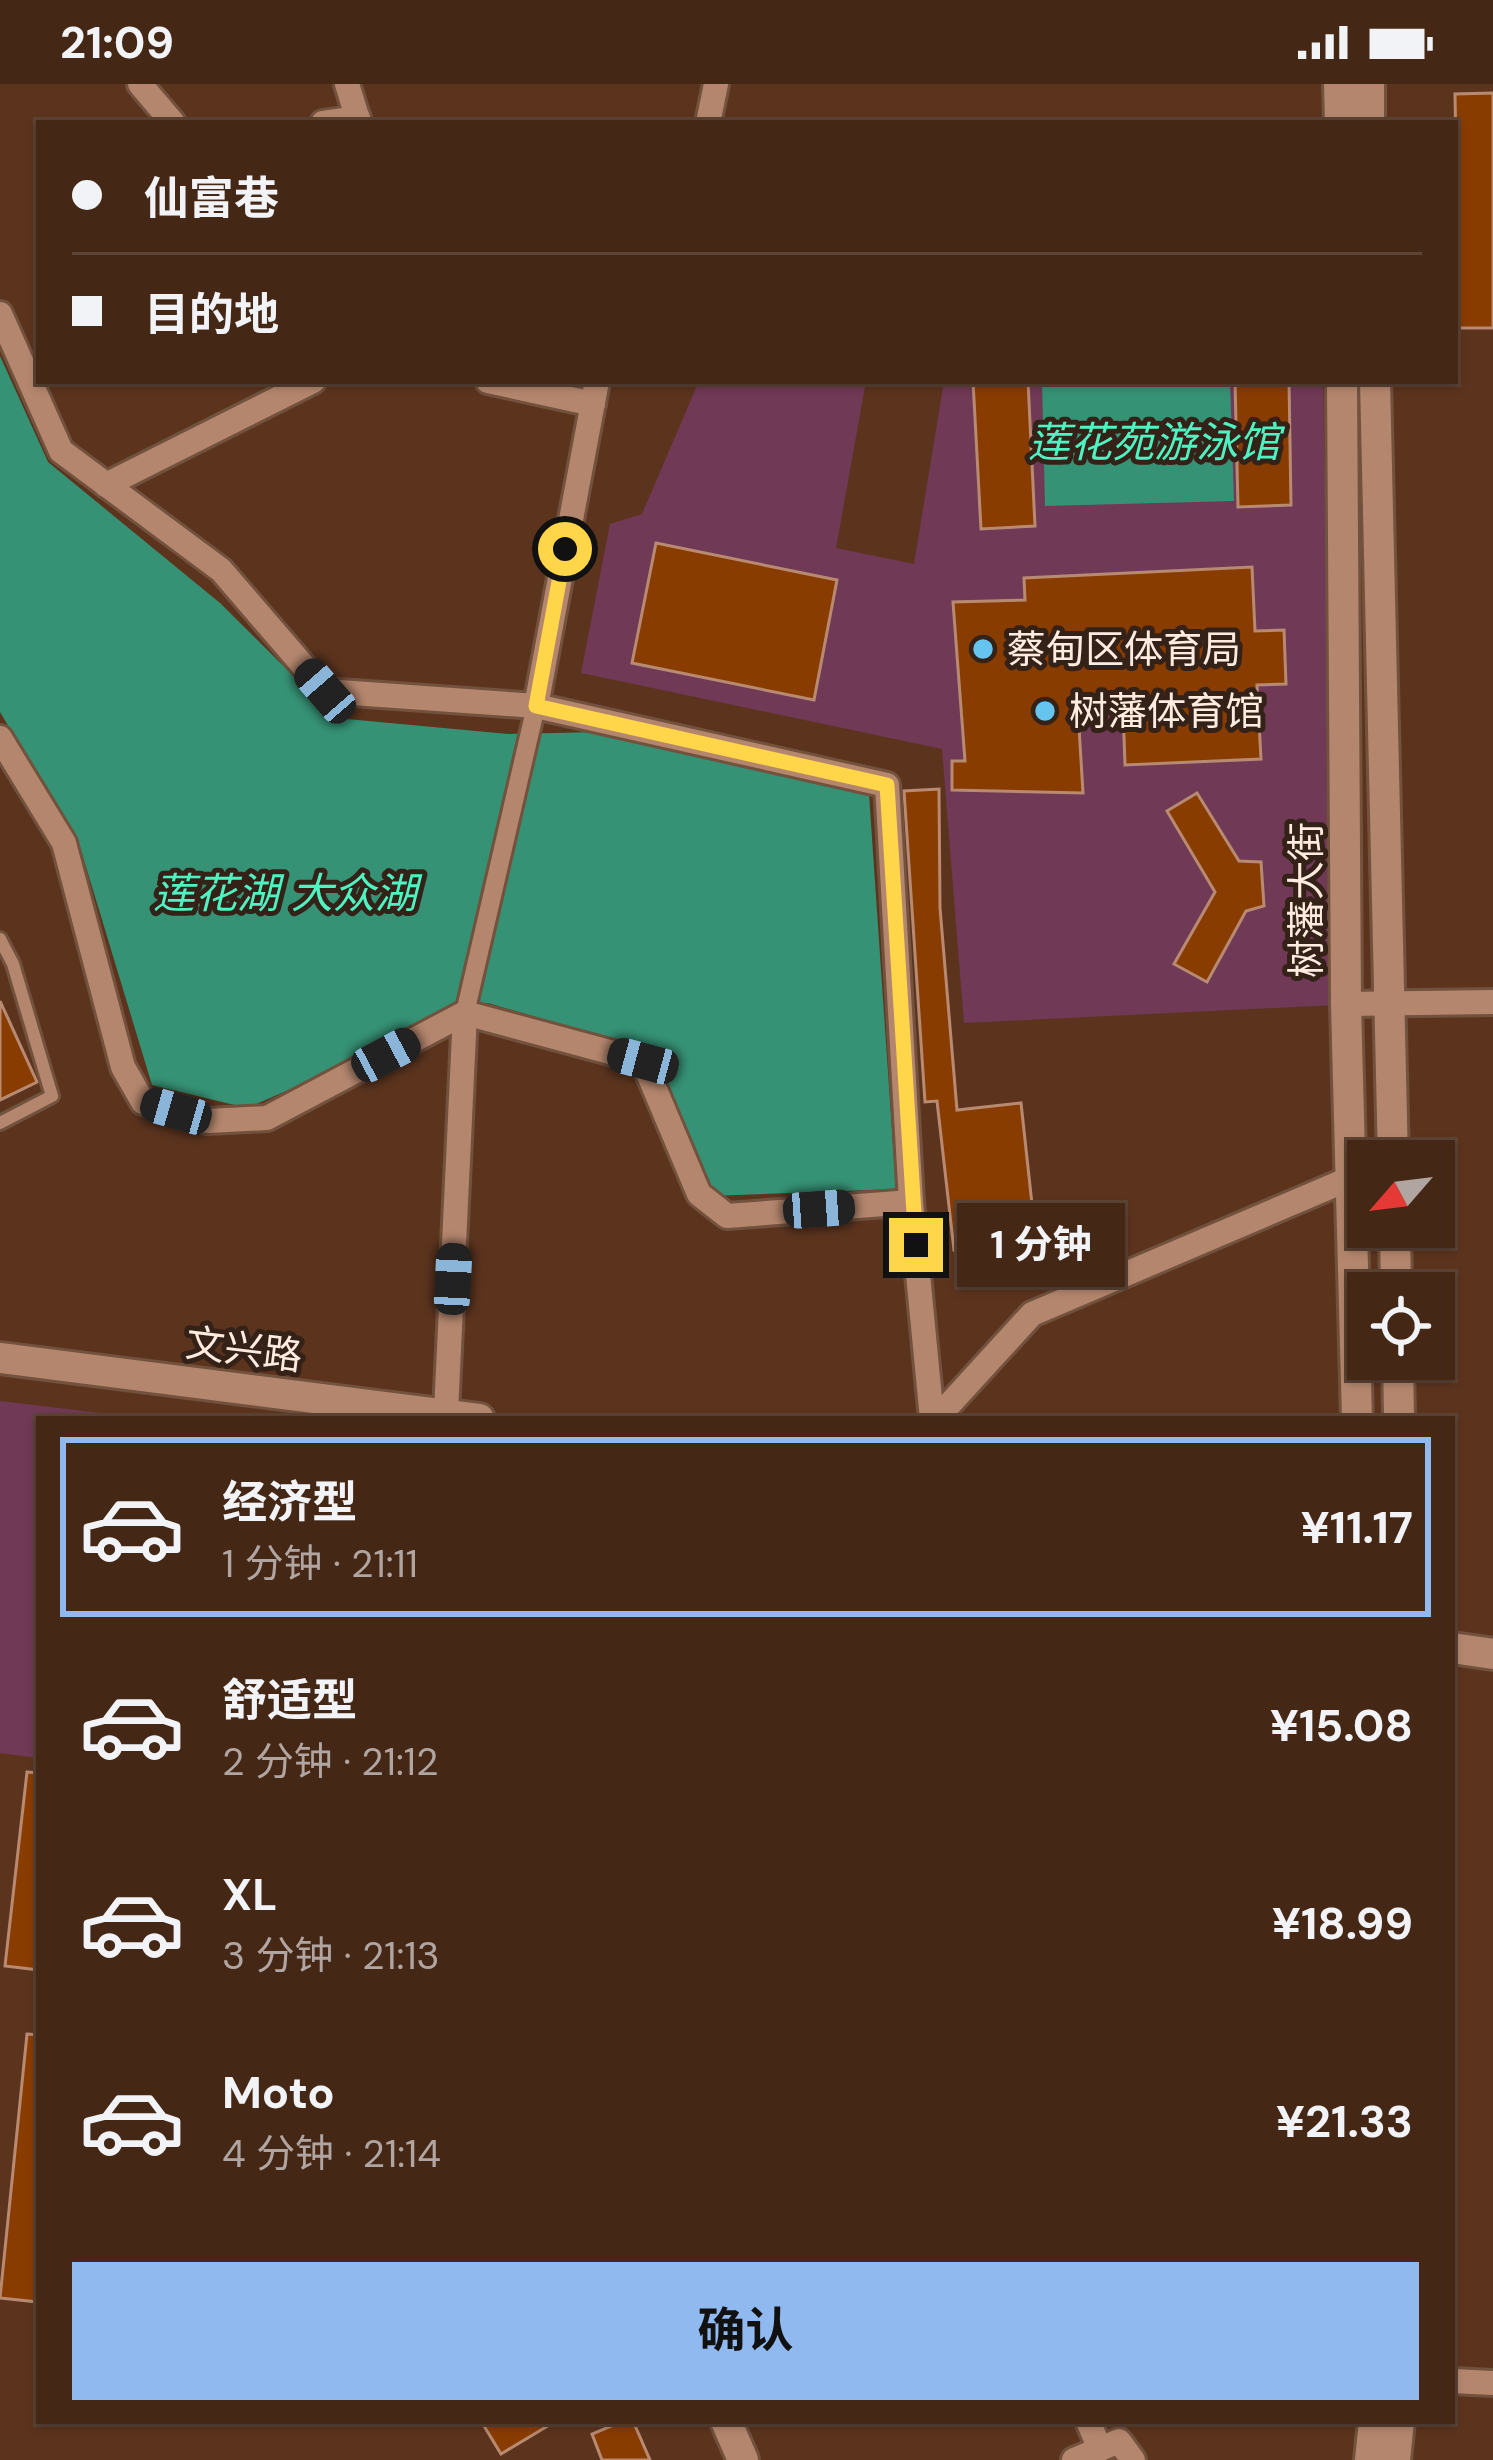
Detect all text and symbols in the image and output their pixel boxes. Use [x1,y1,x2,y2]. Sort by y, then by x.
text: 21:09 [60,13,174,72]
text: 仙富巷 [144,169,279,228]
text: 目的地 [144,285,279,344]
water label: 莲花苑游泳馆 [1028,415,1286,470]
route start [538,522,592,576]
place label: 蔡甸区体育局 [1007,624,1241,675]
marker: 蔡甸区体育局 [970,636,996,662]
car [288,652,362,730]
place label: 树藩体育馆 [1069,686,1264,737]
marker: 树藩体育馆 [1032,698,1058,724]
street label: 树藩大街 [1281,822,1332,978]
water label: 莲花湖 大众湖 [153,866,423,921]
car [346,1022,426,1088]
car [604,1034,682,1088]
car [136,1084,216,1138]
north arrow [1347,1140,1455,1248]
map controls [1347,1140,1455,1380]
car [782,1189,856,1229]
callout: 1 分钟 [958,1203,1126,1287]
route end [889,1218,943,1272]
text: 1 分钟 [990,1219,1092,1270]
car [433,1242,473,1316]
button: locate [1347,1272,1455,1380]
street label: 文兴路 [183,1317,305,1382]
icon: car [78,1473,186,1581]
text: 经济型 [222,1473,357,1532]
text: ¥11.17 [1301,1498,1413,1557]
text: 1 分钟 · 21:11 [222,1538,418,1589]
icon: car [78,1671,186,1779]
text: 舒适型 [222,1671,357,1730]
text: ¥15.08 [1270,1696,1413,1755]
text: 2 分钟 · 21:12 [222,1736,438,1787]
text: XL [222,1865,277,1924]
icon: car [78,1869,186,1977]
text: ¥18.99 [1272,1894,1413,1953]
text: 3 分钟 · 21:13 [222,1930,440,1981]
text: Moto [222,2063,335,2122]
icon: car [78,2067,186,2175]
text: ¥21.33 [1276,2092,1413,2151]
text: 4 分钟 · 21:14 [222,2128,441,2179]
button: 确认 [72,2262,1419,2400]

